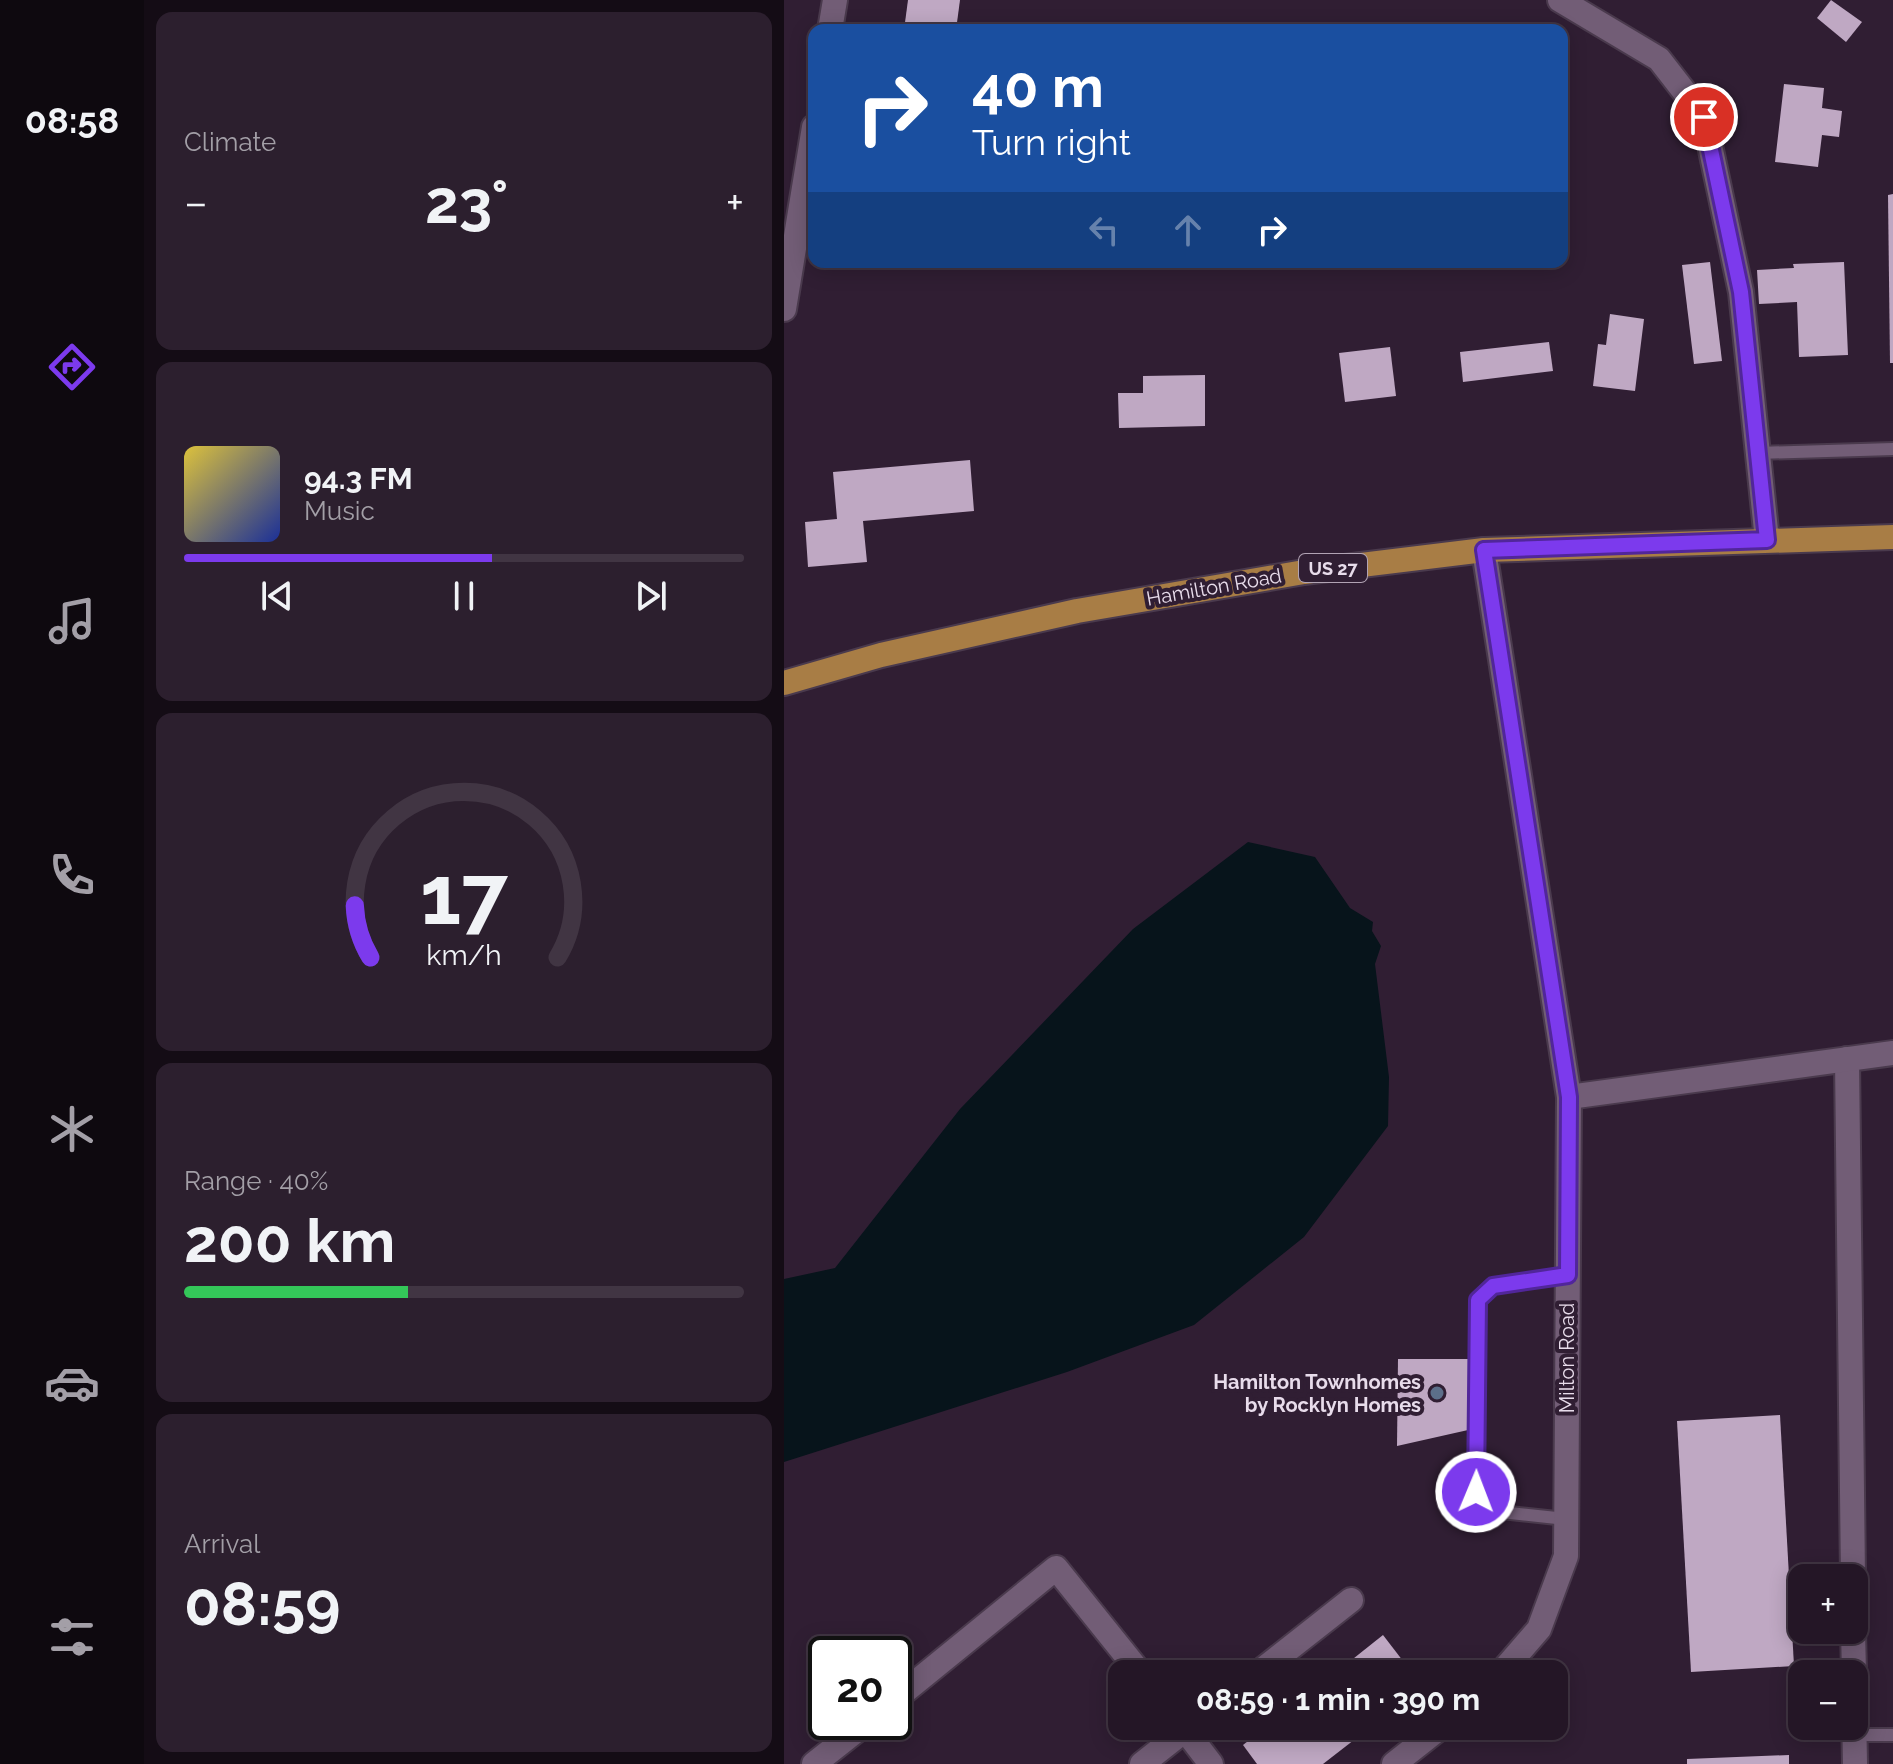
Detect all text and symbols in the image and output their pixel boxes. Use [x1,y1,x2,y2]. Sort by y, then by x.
text: 40 m [972,54,1104,120]
icon: right [840,56,944,160]
pin [1670,83,1738,151]
icon: arrive [1682,95,1726,139]
text: 08:58 [25,99,119,141]
text: Turn right [972,121,1131,163]
text: Climate [184,127,276,157]
text: 23° [425,167,508,237]
text: − [184,177,208,228]
text: + [726,177,744,228]
icon: left [1082,208,1126,252]
icon: ahead [1166,208,1210,252]
icon: right [1250,208,1294,252]
icon: directions [44,339,100,395]
text: 94.3 FM [304,461,413,496]
text: Music [304,496,375,526]
road number: US 27 [1299,554,1367,582]
street label: Hamilton Road [1145,563,1283,611]
icon: previous [255,574,299,618]
icon: pause [442,574,486,618]
icon: next [629,574,673,618]
icon: music [44,593,100,649]
text: 17 [420,846,508,943]
icon: phone [44,847,100,903]
text: km/h [426,938,502,972]
icon: climate [44,1101,100,1157]
text: Range · 40% [184,1166,328,1196]
text: 200 km [184,1206,395,1276]
street label: Milton Road [1555,1303,1579,1413]
icon: car [44,1355,100,1411]
place label: Hamilton Townhomes by Rocklyn Homes [1213,1370,1421,1417]
marker: Hamilton Townhomes by Rocklyn Homes [1428,1384,1446,1402]
position arrow [1434,1450,1518,1534]
text: Arrival [184,1529,260,1559]
map controls [1788,1564,1868,1740]
button: + [1788,1564,1868,1644]
text: 08:59 [184,1569,340,1639]
icon: filters [44,1609,100,1665]
speed limit sign: 20 [808,1636,912,1740]
button: − [1788,1660,1868,1740]
text: 08:59 · 1 min · 390 m [1196,1682,1480,1717]

